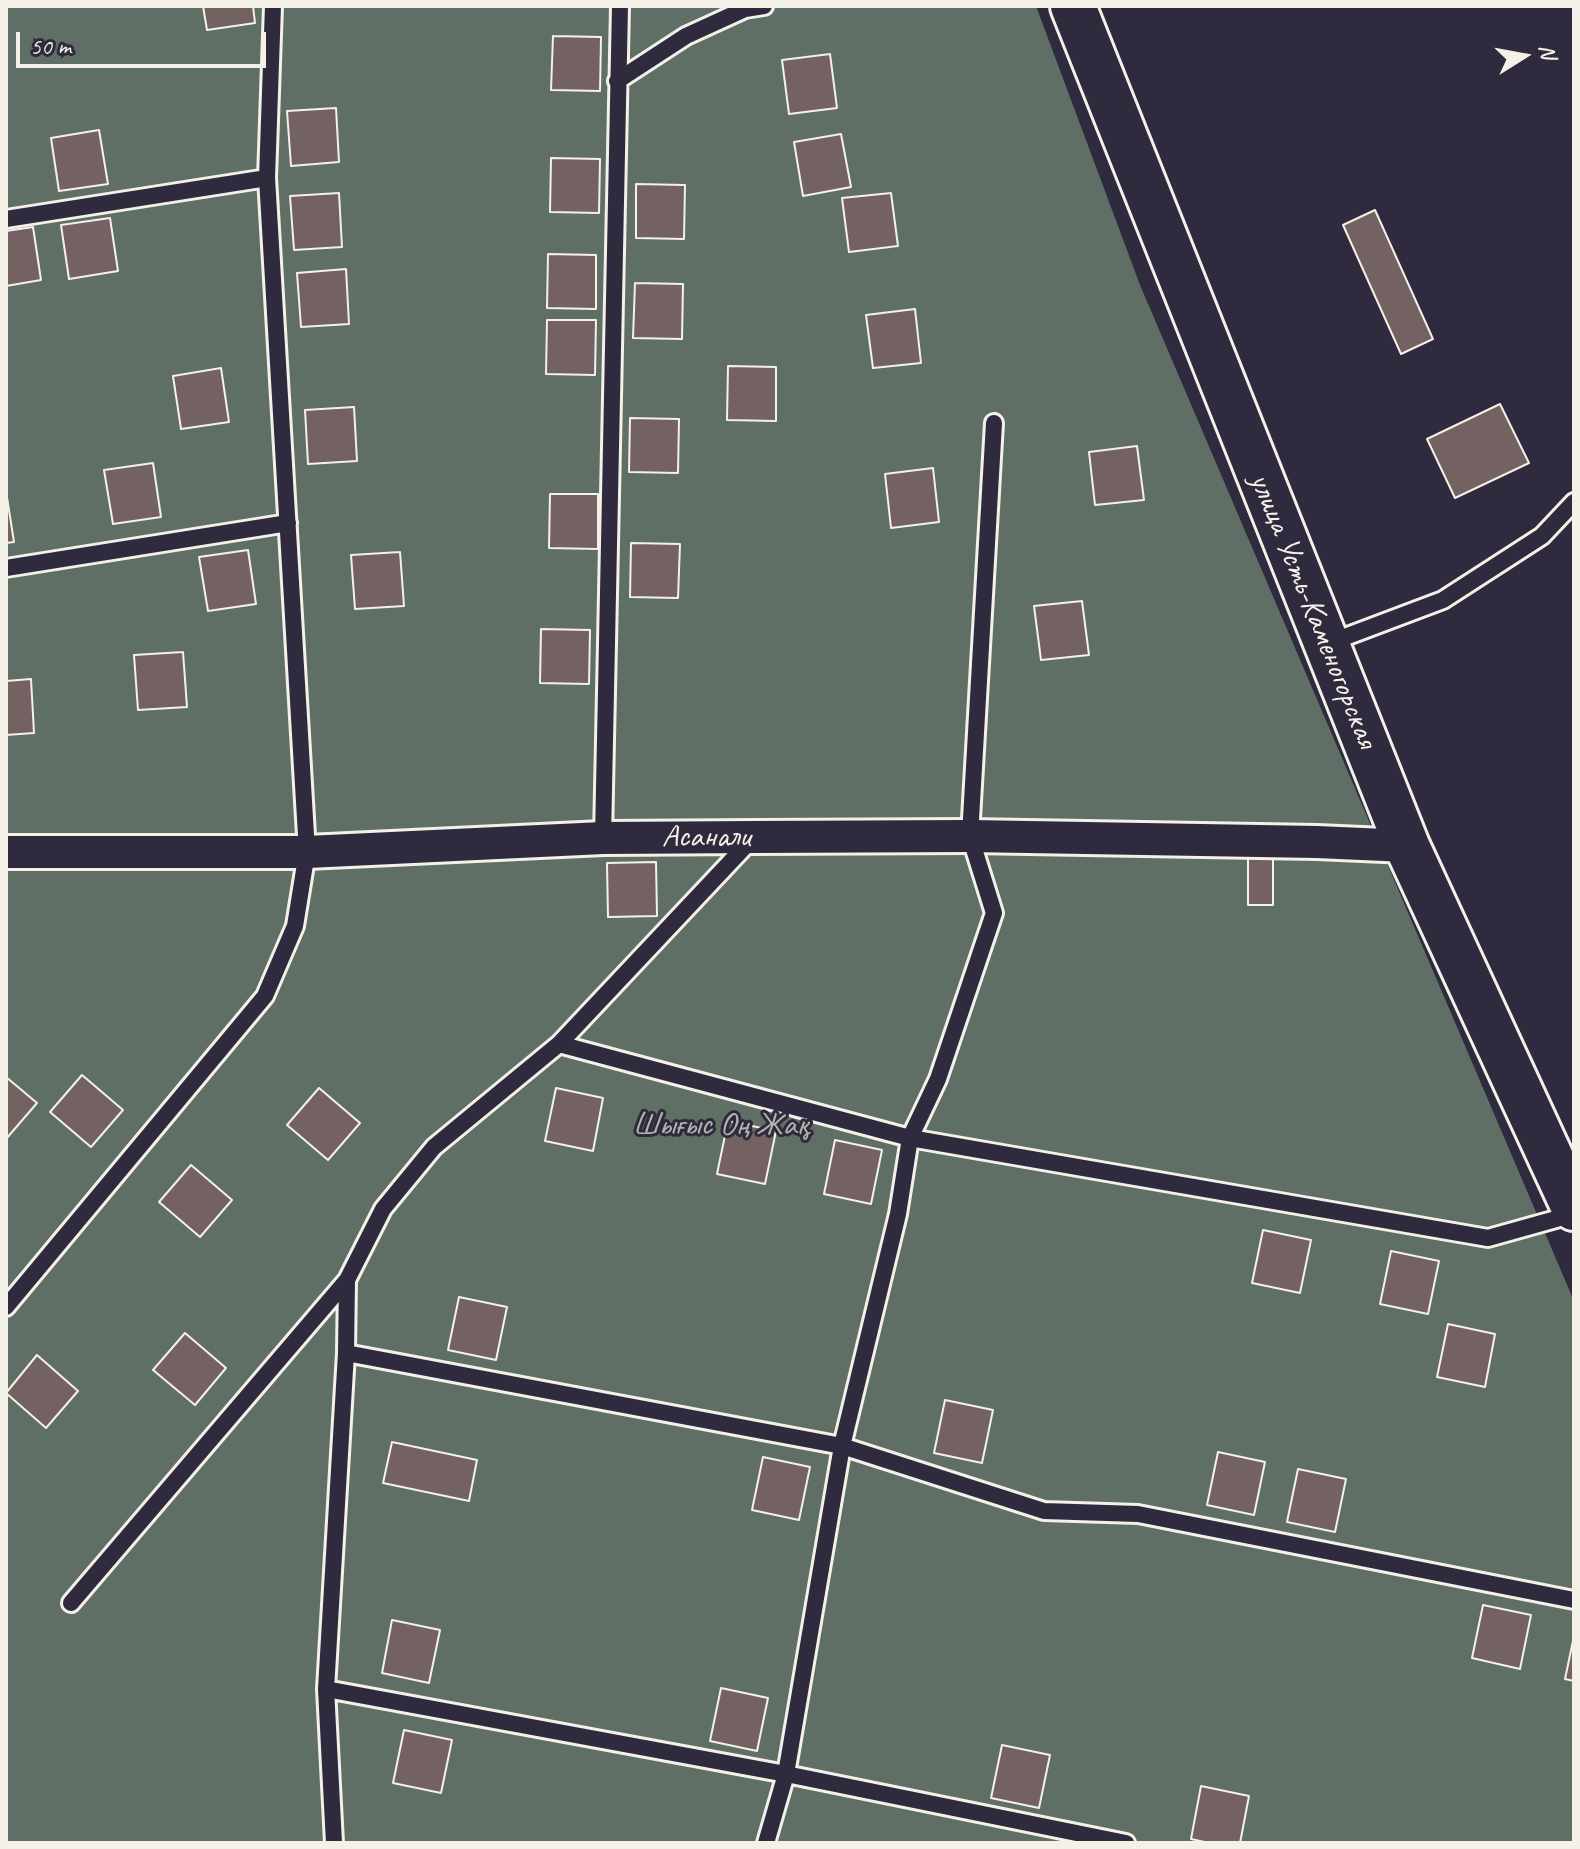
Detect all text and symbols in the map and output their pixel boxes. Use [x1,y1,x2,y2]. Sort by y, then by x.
scale bar [20,16,270,66]
north arrow [1484,16,1564,96]
text: 50 m [30,31,71,61]
text: N [1533,42,1563,61]
street label: улица Усть-Каменогорская [1240,468,1386,754]
street label: Асанали [662,819,750,857]
park label: Шығыс Оң Жақ [633,1107,809,1145]

